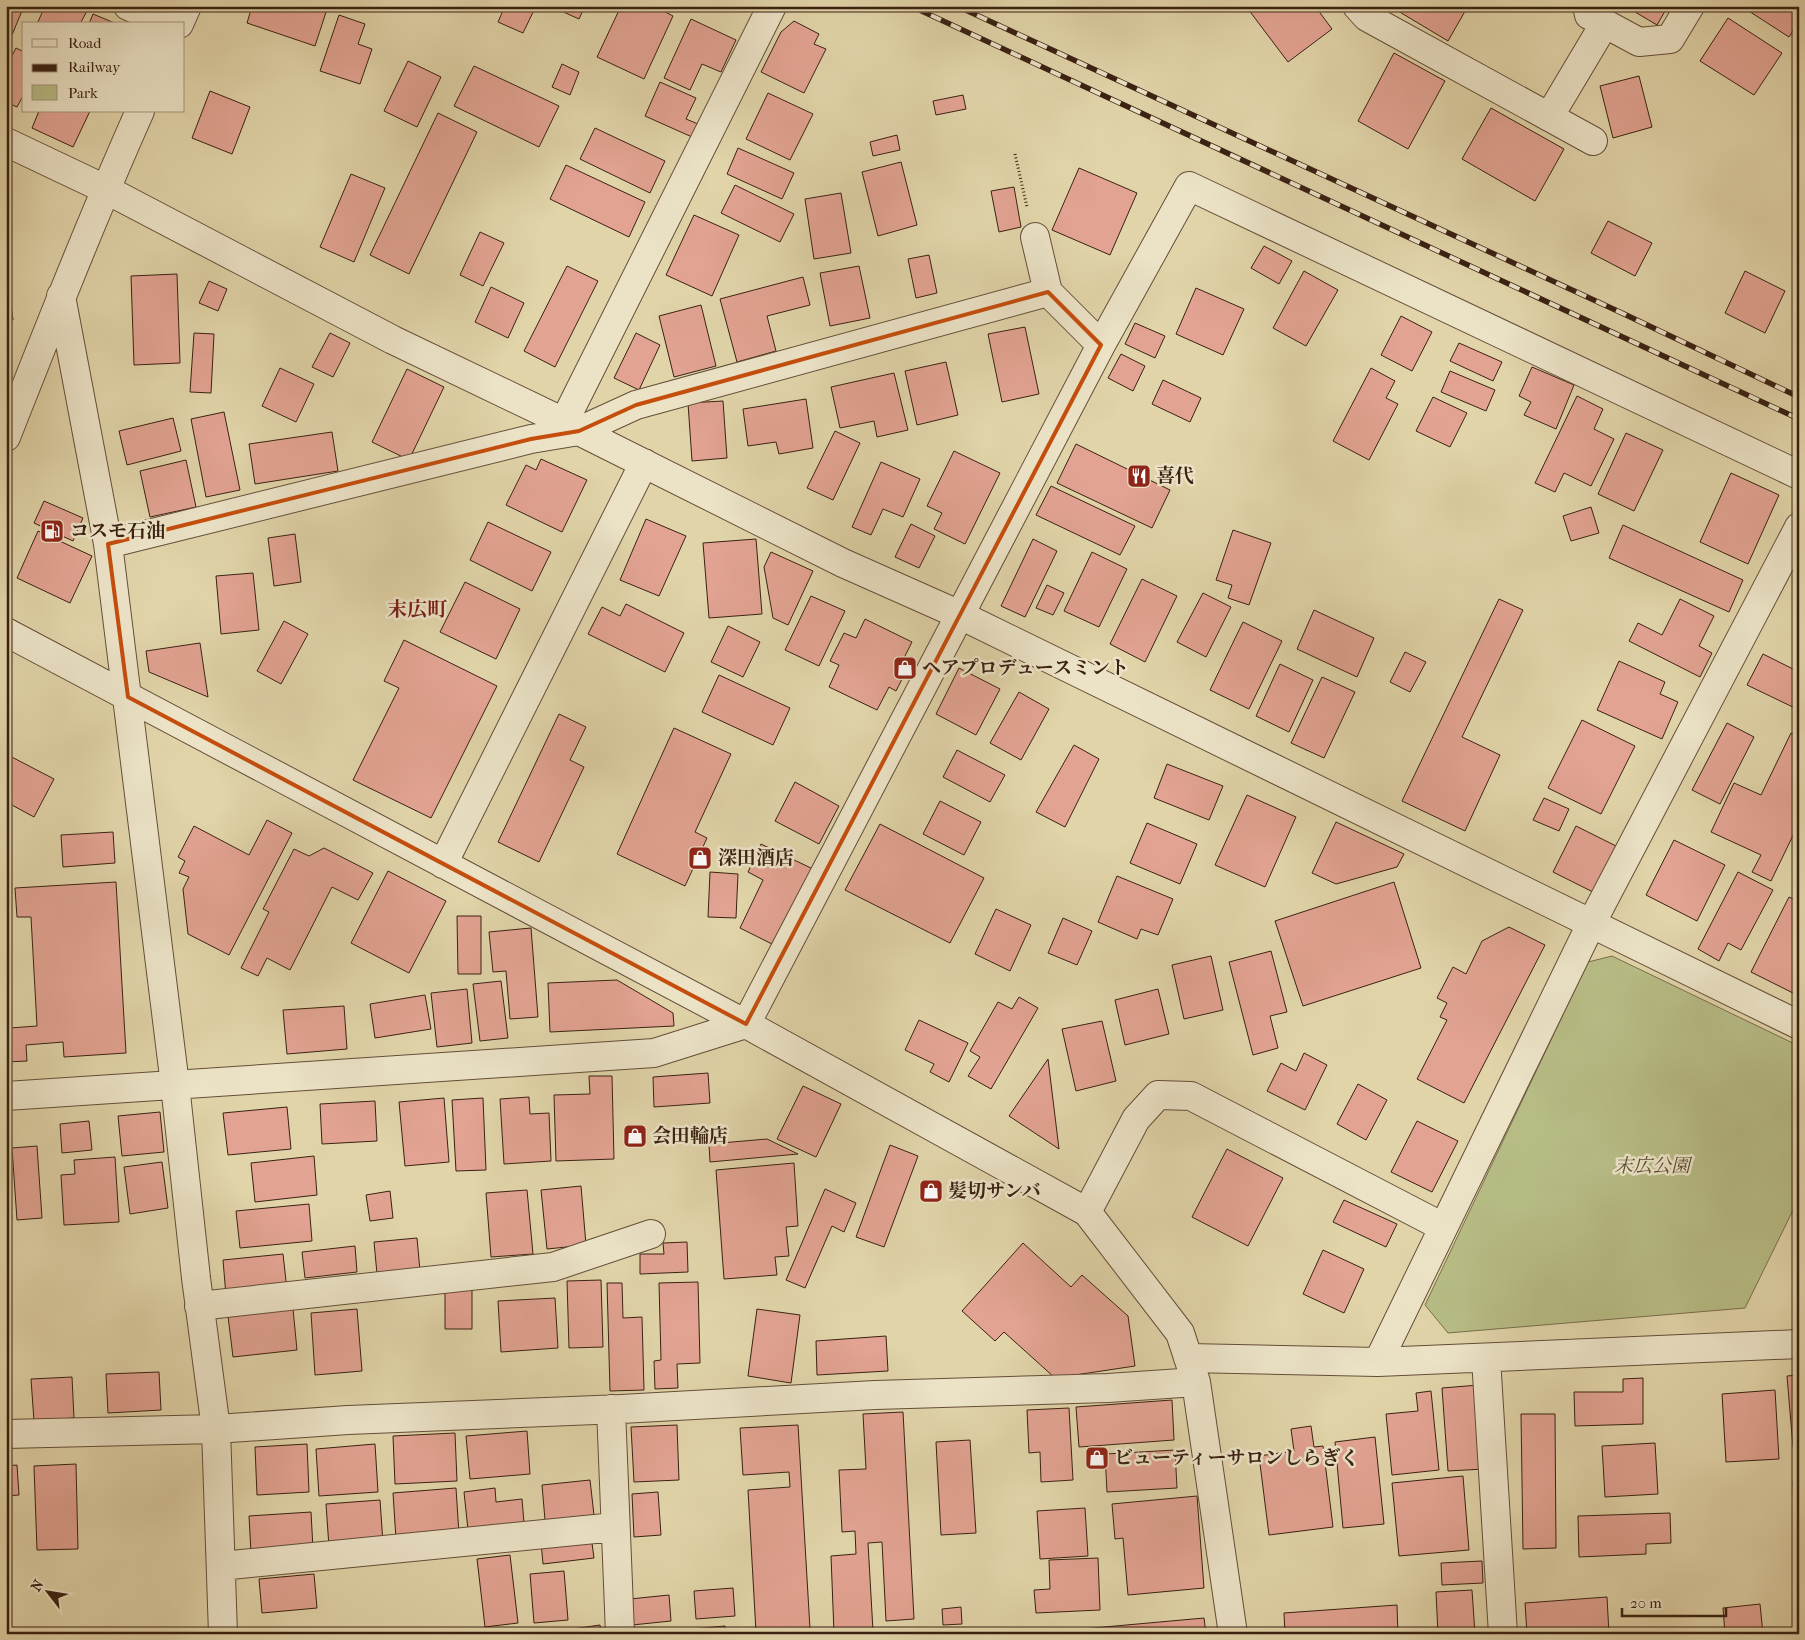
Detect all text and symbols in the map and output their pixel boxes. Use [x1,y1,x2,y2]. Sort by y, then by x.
legend [22,22,185,112]
text: Road [68,34,102,52]
text: Railway [68,58,121,76]
text: Park [68,84,98,102]
restaurant icon: 喜代 [1126,463,1152,489]
place label: 喜代 [1156,465,1194,487]
fuel station icon: コスモ石油 [39,518,65,544]
place label: コスモ石油 [70,520,165,542]
district label: 末広町 [387,598,448,621]
shop icon: ヘアプロデュースミント [892,655,918,681]
place label: ヘアプロデュースミント [922,657,1129,679]
shop icon: 深田酒店 [687,845,713,871]
place label: 深田酒店 [718,847,794,869]
shop icon: 会田輪店 [622,1123,648,1149]
place label: 会田輪店 [652,1125,728,1147]
park label: 末広公園 [1614,1155,1693,1177]
shop icon: 髪切サンバ [918,1178,944,1204]
place label: 髪切サンバ [948,1180,1041,1202]
shop icon: ビューティーサロンしらぎく [1084,1445,1110,1471]
place label: ビューティーサロンしらぎく [1114,1447,1359,1469]
north arrow [22,1568,72,1618]
text: N [27,1576,48,1594]
scale bar [1622,1585,1726,1617]
text: 20 m [1630,1594,1662,1612]

